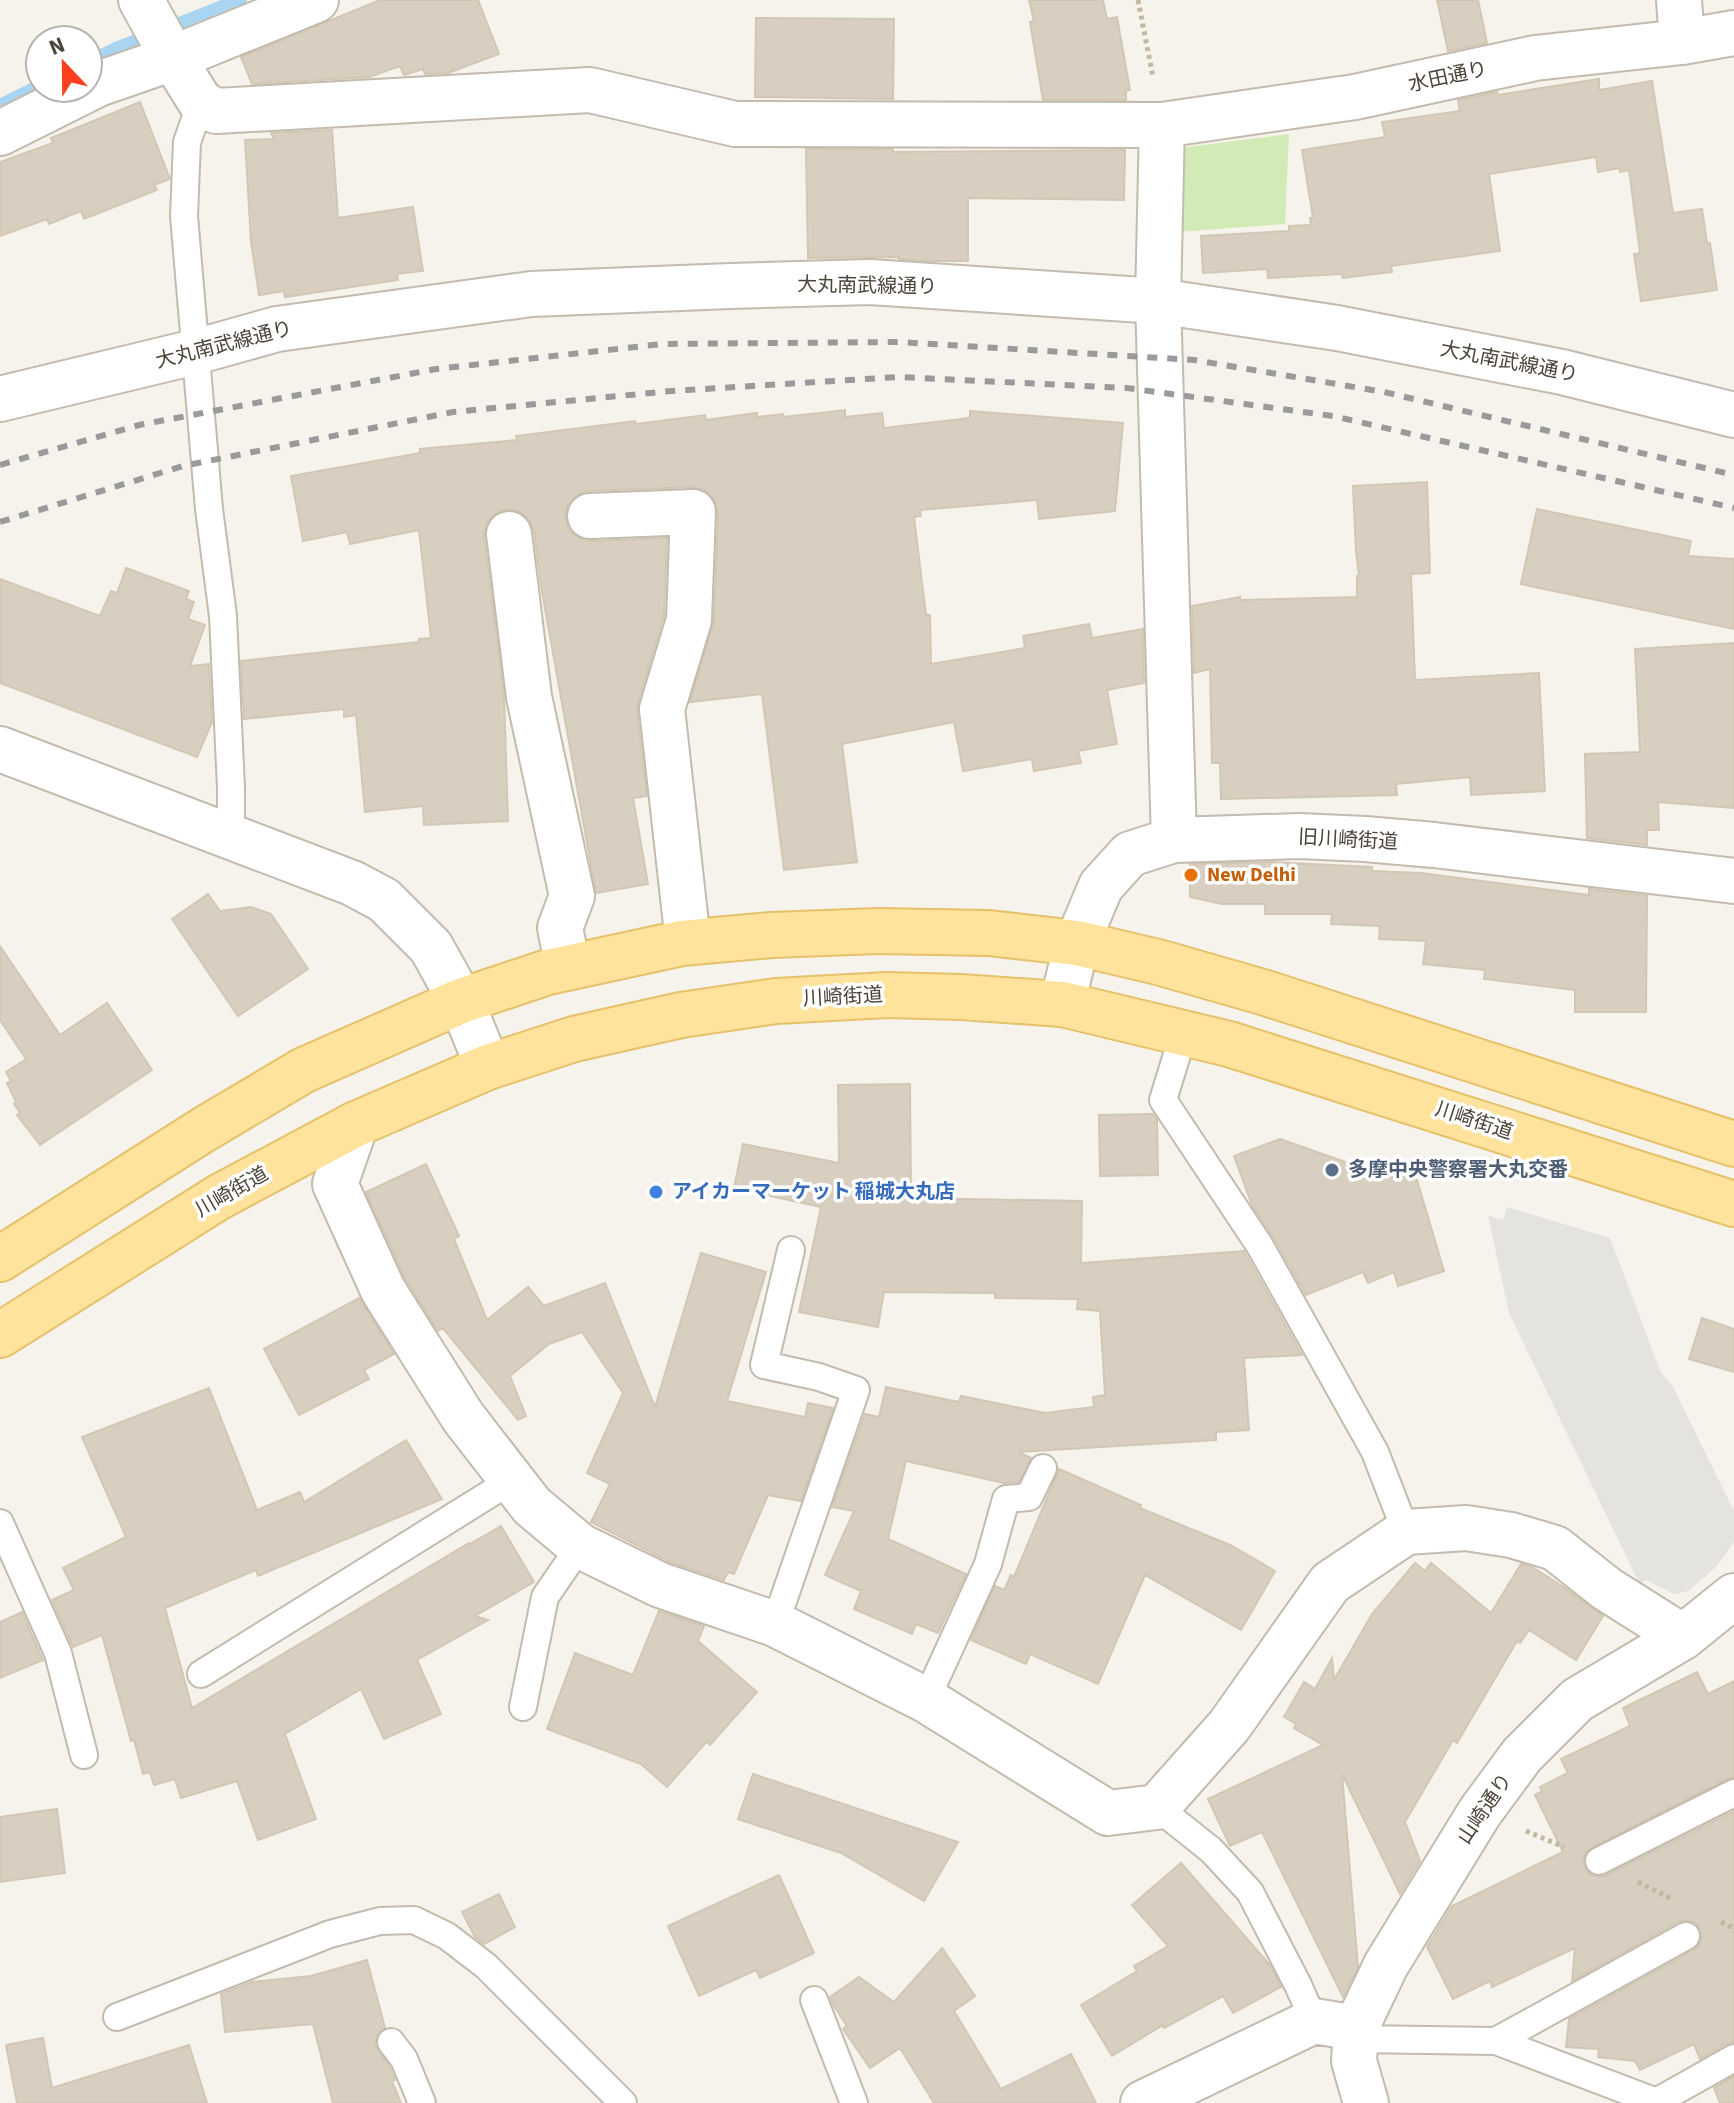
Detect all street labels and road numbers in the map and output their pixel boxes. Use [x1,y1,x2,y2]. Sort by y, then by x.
street label: 水田通り [1406,55,1490,99]
street label: 大丸南武線通り [797,271,937,301]
street label: 大丸南武線通り [153,314,295,376]
street label: 大丸南武線通り [1438,335,1580,389]
street label: 旧川崎街道 [1297,823,1399,857]
street label: 川崎街道 [802,981,884,1013]
street label: 川崎街道 [1432,1095,1516,1147]
street label: 川崎街道 [190,1160,274,1224]
street label: 山崎通り [1451,1768,1519,1850]

